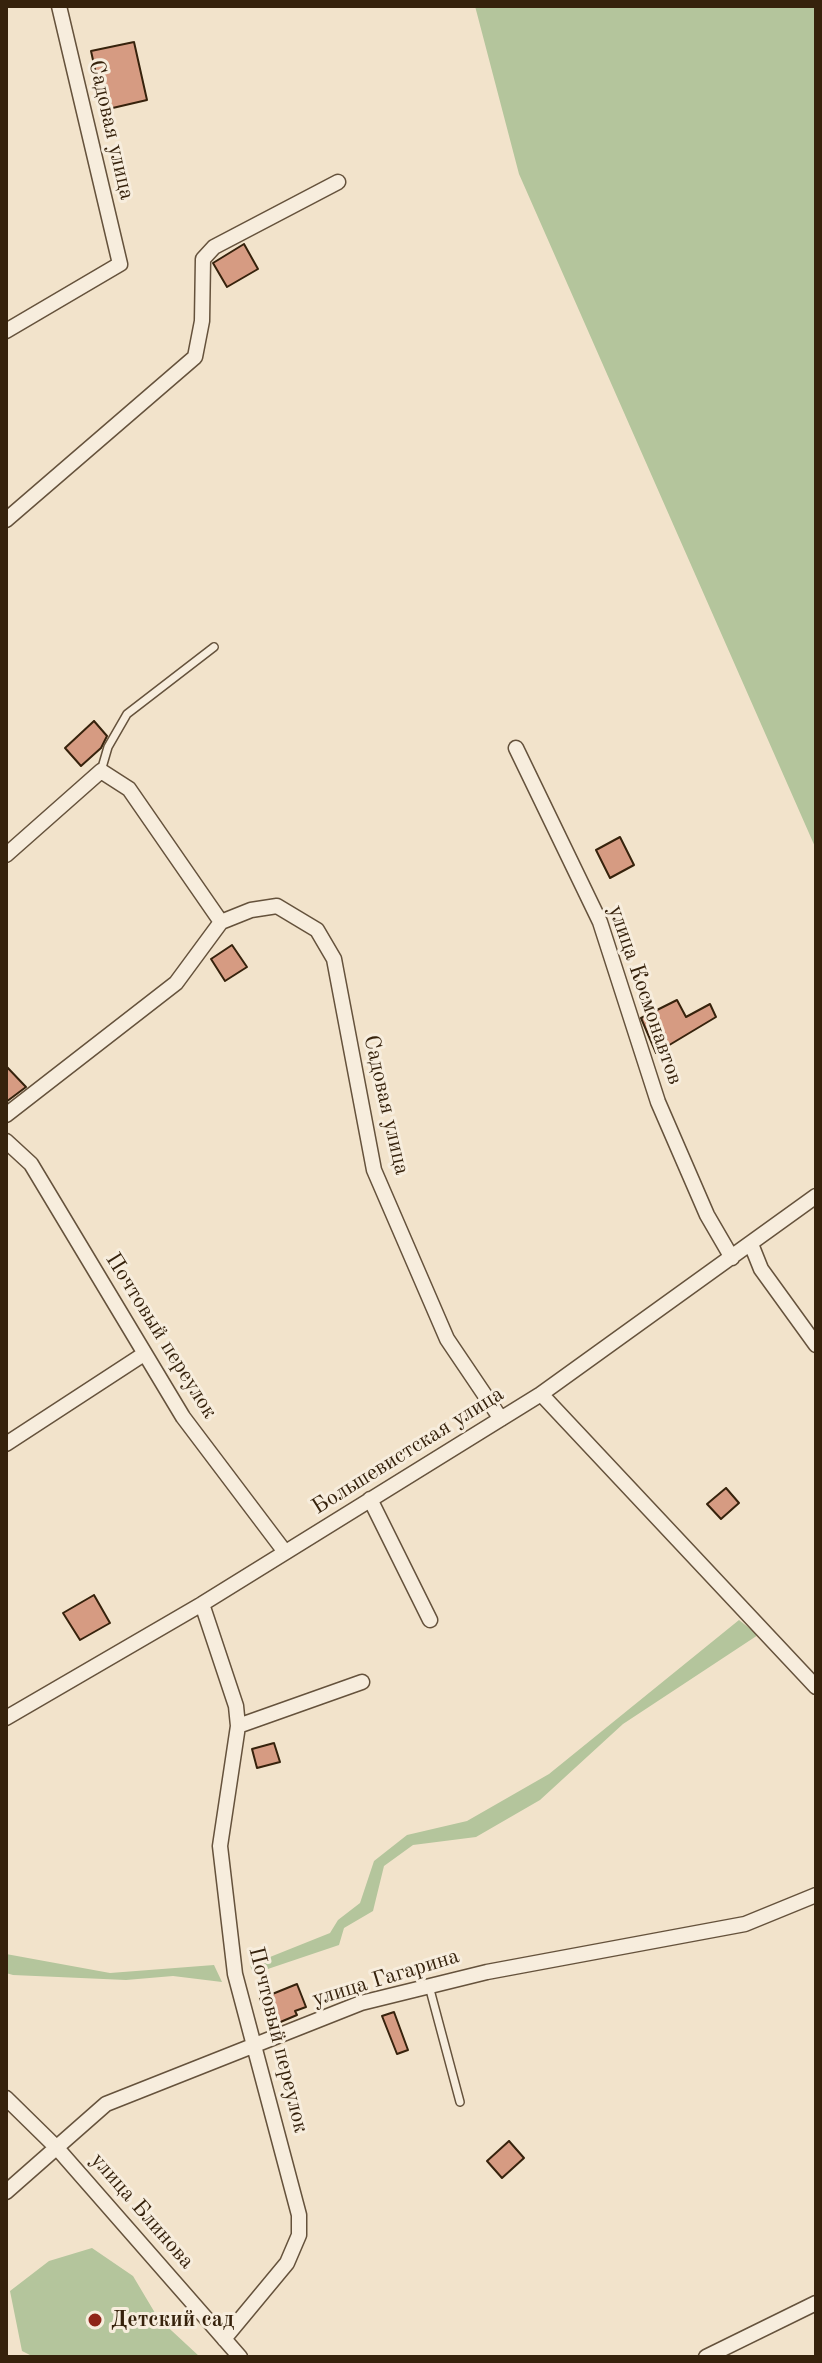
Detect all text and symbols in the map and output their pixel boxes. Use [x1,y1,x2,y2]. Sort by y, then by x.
street label: Садовая улица [82,58,140,202]
street label: улица Космонавтов [602,902,688,1088]
street label: Садовая улица [357,1033,415,1177]
street label: Почтовый переулок [99,1248,223,1424]
street label: Большевистская улица [307,1381,509,1521]
street label: улица Гагарина [309,1943,463,2013]
street label: Почтовый переулок [242,1944,314,2136]
street label: улица Блинова [84,2147,200,2275]
place label: Детский сад [111,2307,234,2333]
marker: Детский сад [86,2311,104,2329]

